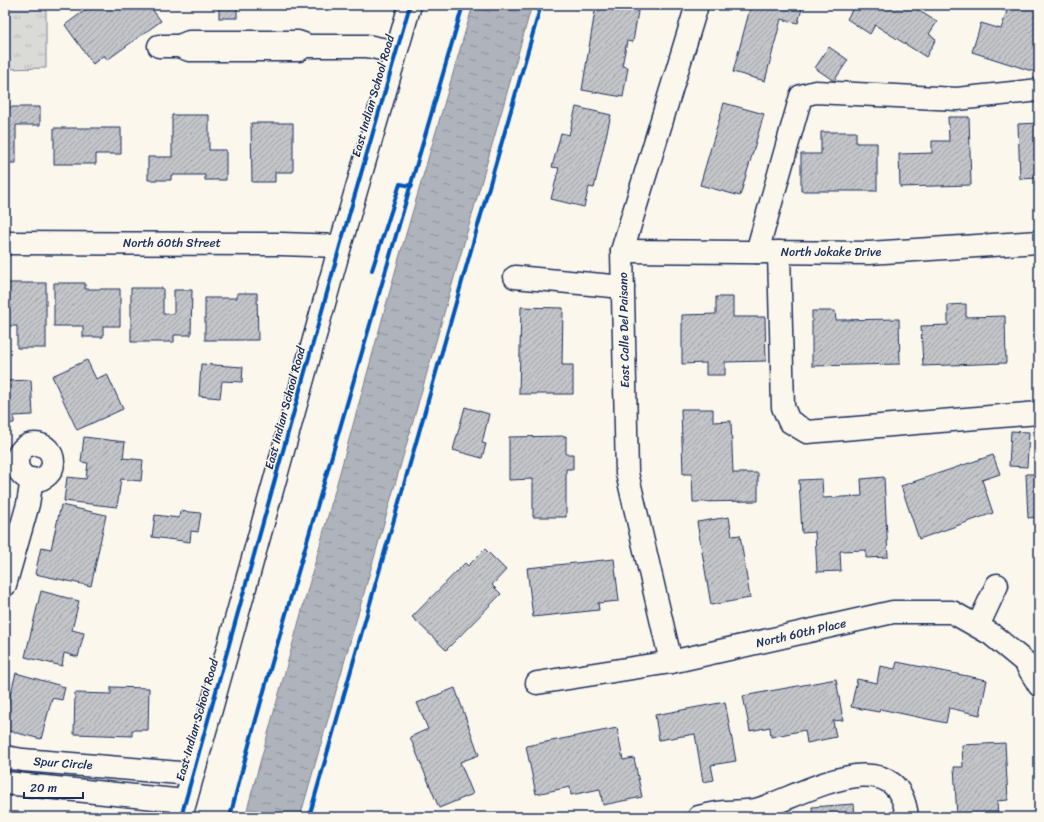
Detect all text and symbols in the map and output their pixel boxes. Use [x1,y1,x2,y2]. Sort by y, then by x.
street label: East Indian School Road [345,32,401,160]
street label: North 60th Street [123,232,221,254]
street label: North Jokake Drive [781,241,881,263]
street label: East Calle Del Paisano [612,272,636,388]
street label: East Indian School Road [258,344,312,472]
street label: North 60th Place [754,612,848,654]
street label: East Indian School Road [169,656,225,784]
street label: Spur Circle [33,750,94,776]
scale bar [24,774,83,800]
text: 20 m [30,777,57,799]

